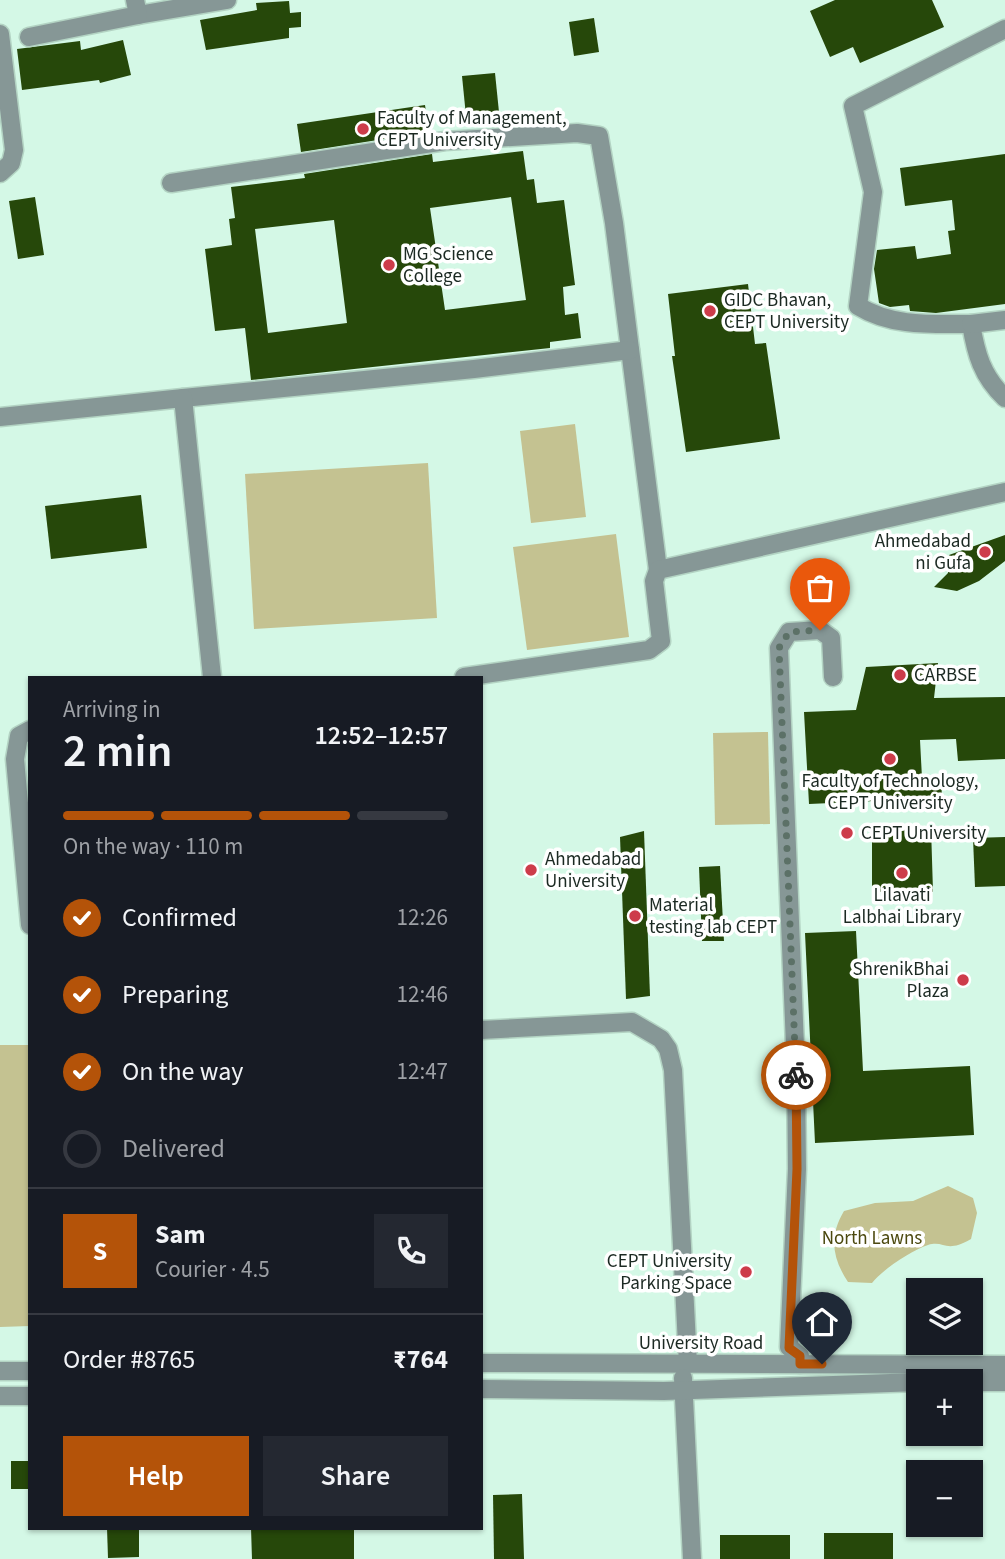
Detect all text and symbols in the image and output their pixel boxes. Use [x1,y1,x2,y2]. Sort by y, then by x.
place label: Faculty of Management, CEPT University [377,105,567,154]
marker: Faculty of Management, CEPT University [355,121,371,137]
place label: MG Science College [403,241,493,290]
marker: MG Science College [381,257,397,273]
place label: GIDC Bhavan, CEPT University [724,287,849,336]
marker: GIDC Bhavan, CEPT University [702,303,718,319]
place label: Ahmedabad ni Gufa [875,528,971,577]
marker: Ahmedabad ni Gufa [977,544,993,560]
pin [790,558,850,630]
icon: bag [801,569,839,607]
place label: CARBSE [914,662,977,689]
marker: CARBSE [892,667,908,683]
text: Arriving in [63,693,161,726]
text: 12:52–12:57 [315,717,448,754]
text: 2 min [63,719,172,784]
marker: Faculty of Technology, CEPT University [882,751,898,767]
place label: Faculty of Technology, CEPT University [802,768,978,817]
place label: CEPT University [861,820,986,847]
marker: CEPT University [839,825,855,841]
text: On the way · 110 m [63,830,243,863]
place label: Ahmedabad University [545,846,641,895]
marker: Ahmedabad University [523,862,539,878]
marker: Lilavati Lalbhai Library [894,865,910,881]
place label: Lilavati Lalbhai Library [843,882,961,931]
place label: Material testing lab CEPT [649,892,777,941]
icon: check [63,899,101,937]
text: Confirmed [122,899,237,936]
text: 12:26 [397,901,448,934]
marker: Material testing lab CEPT [627,908,643,924]
place label: ShrenikBhai Plaza [852,956,949,1005]
marker: ShrenikBhai Plaza [955,972,971,988]
icon: check [63,976,101,1014]
text: Preparing [122,976,228,1013]
text: 12:46 [397,978,448,1011]
courier [761,1040,831,1110]
icon: check [63,1053,101,1091]
text: On the way [122,1053,243,1090]
text: 12:47 [397,1055,448,1088]
icon: bike [777,1056,815,1094]
text: Delivered [122,1130,225,1167]
button: phone [374,1214,448,1288]
text: Sam [155,1216,205,1253]
park label: North Lawns [822,1225,922,1252]
text: S [93,1233,107,1270]
place label: CEPT University Parking Space [607,1248,732,1297]
text: Courier · 4.5 [155,1253,270,1286]
marker: CEPT University Parking Space [738,1264,754,1280]
map controls [906,1278,983,1537]
button: layers [906,1278,983,1355]
pin [792,1292,852,1364]
icon: home [803,1303,841,1341]
street label: University Road [639,1330,763,1357]
text: Order #8765 [63,1341,195,1378]
text: ₹764 [393,1341,448,1378]
button: + [906,1369,983,1446]
button: Help [63,1436,249,1516]
button: Share [263,1436,448,1516]
button: − [906,1460,983,1537]

